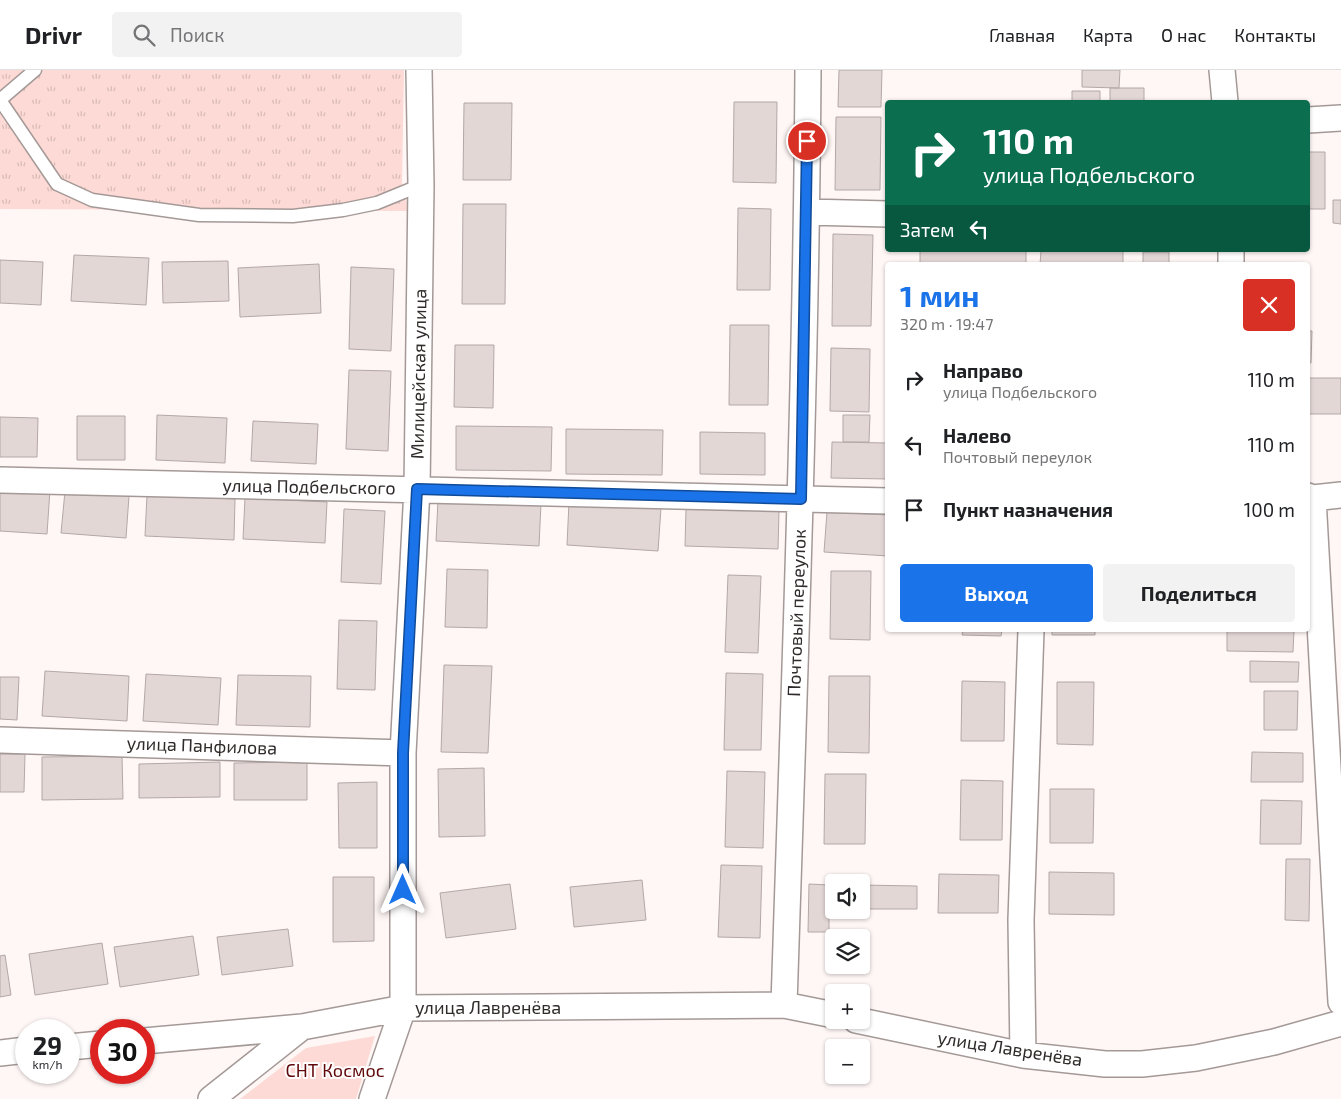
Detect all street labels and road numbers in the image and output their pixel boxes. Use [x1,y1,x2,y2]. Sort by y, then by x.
street label: Милицейская улица [406,289,430,459]
street label: улица Подбельского [222,473,396,499]
street label: Почтовый переулок [782,528,810,697]
street label: улица Панфилова [126,731,278,759]
street label: улица Лавренёва [415,996,561,1018]
street label: улица Лавренёва [936,1026,1084,1070]

